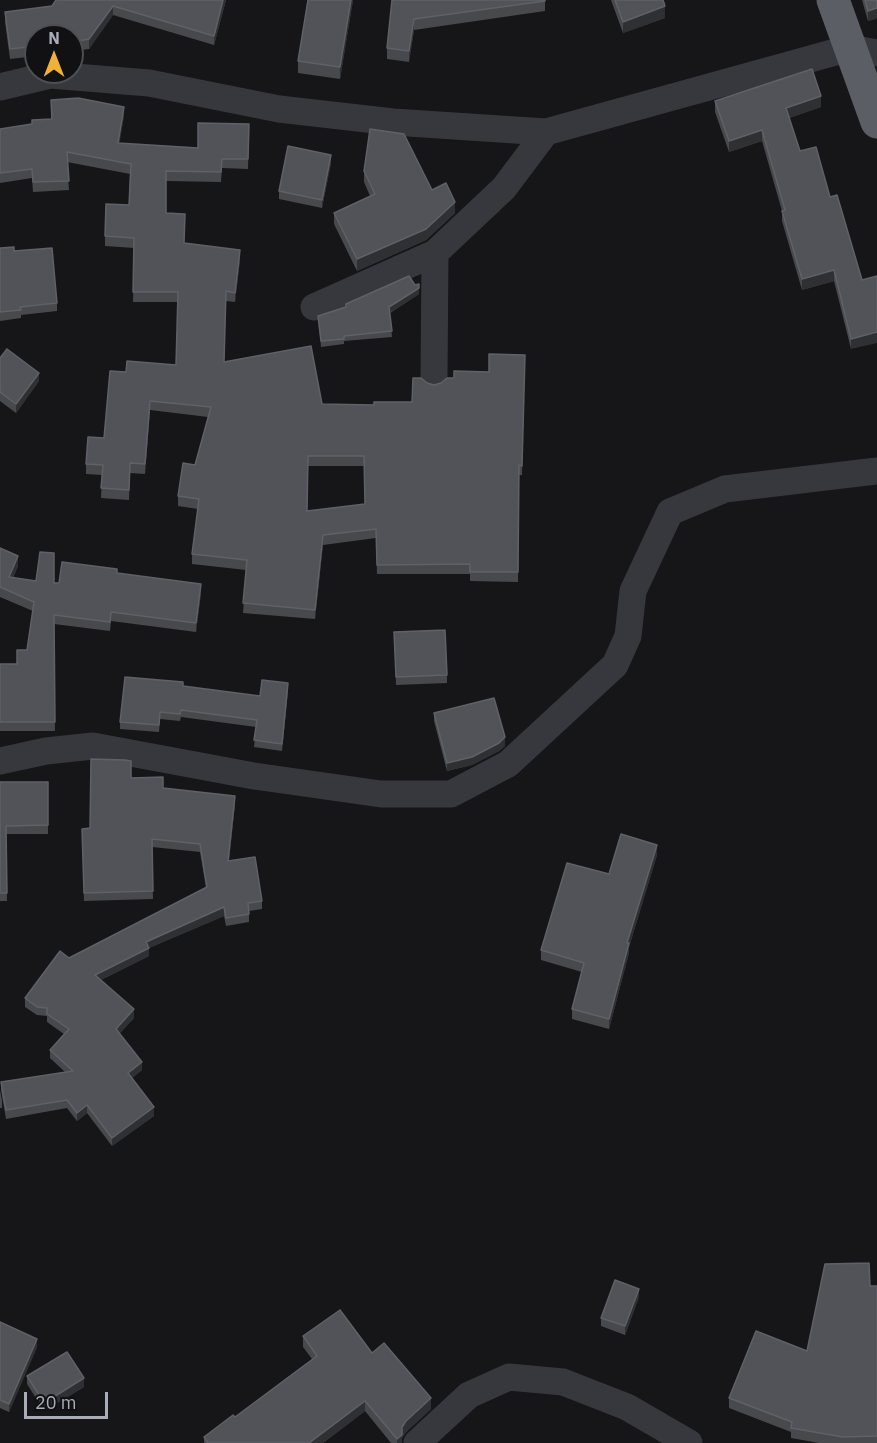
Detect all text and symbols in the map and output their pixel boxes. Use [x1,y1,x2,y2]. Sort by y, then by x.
north arrow [24,24,84,84]
text: N [48,28,60,48]
scale bar [27,1380,111,1418]
text: 20 m [35,1391,77,1414]

